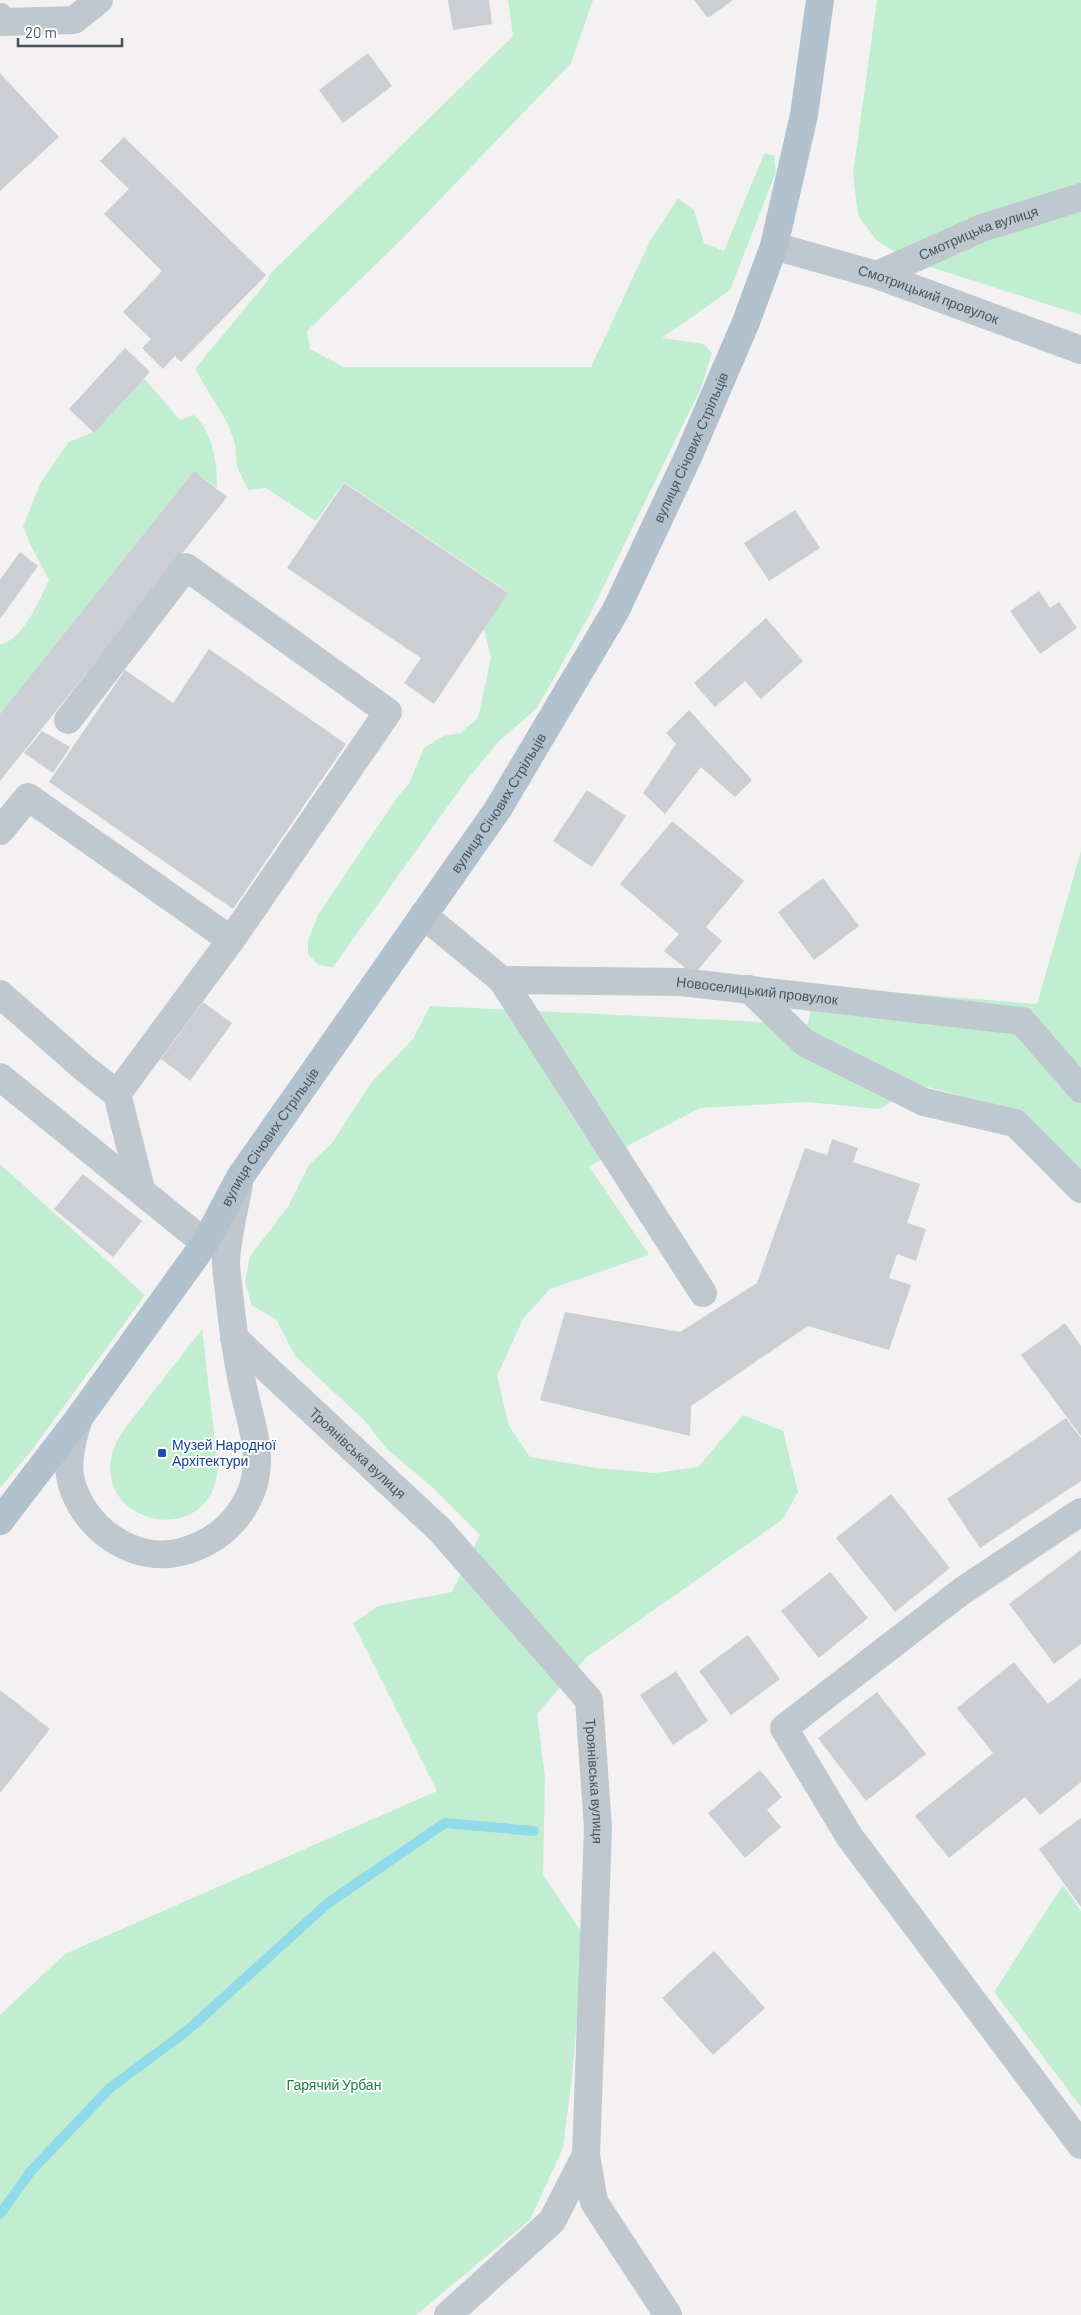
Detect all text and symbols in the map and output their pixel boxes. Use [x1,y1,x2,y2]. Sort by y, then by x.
scale bar [18,15,121,47]
text: 20 m [25,23,57,41]
street label: Смотрицька вулиця [916,202,1040,263]
street label: Смотрицький провулок [856,261,1002,327]
street label: вулиця Січових Стрільців [649,369,732,525]
street label: вулиця Січових Стрільців [447,730,549,876]
street label: Новоселицький провулок [676,973,840,1008]
street label: вулиця Січових Стрільців [217,1064,322,1209]
street label: Троянівська вулиця [306,1404,410,1502]
place label: Музей Народної Архітектури [172,1436,276,1469]
marker: Музей Народної Архітектури [156,1447,168,1459]
street label: Троянівська вулиця [582,1718,607,1844]
park label: Гарячий Урбан [287,2076,381,2093]

